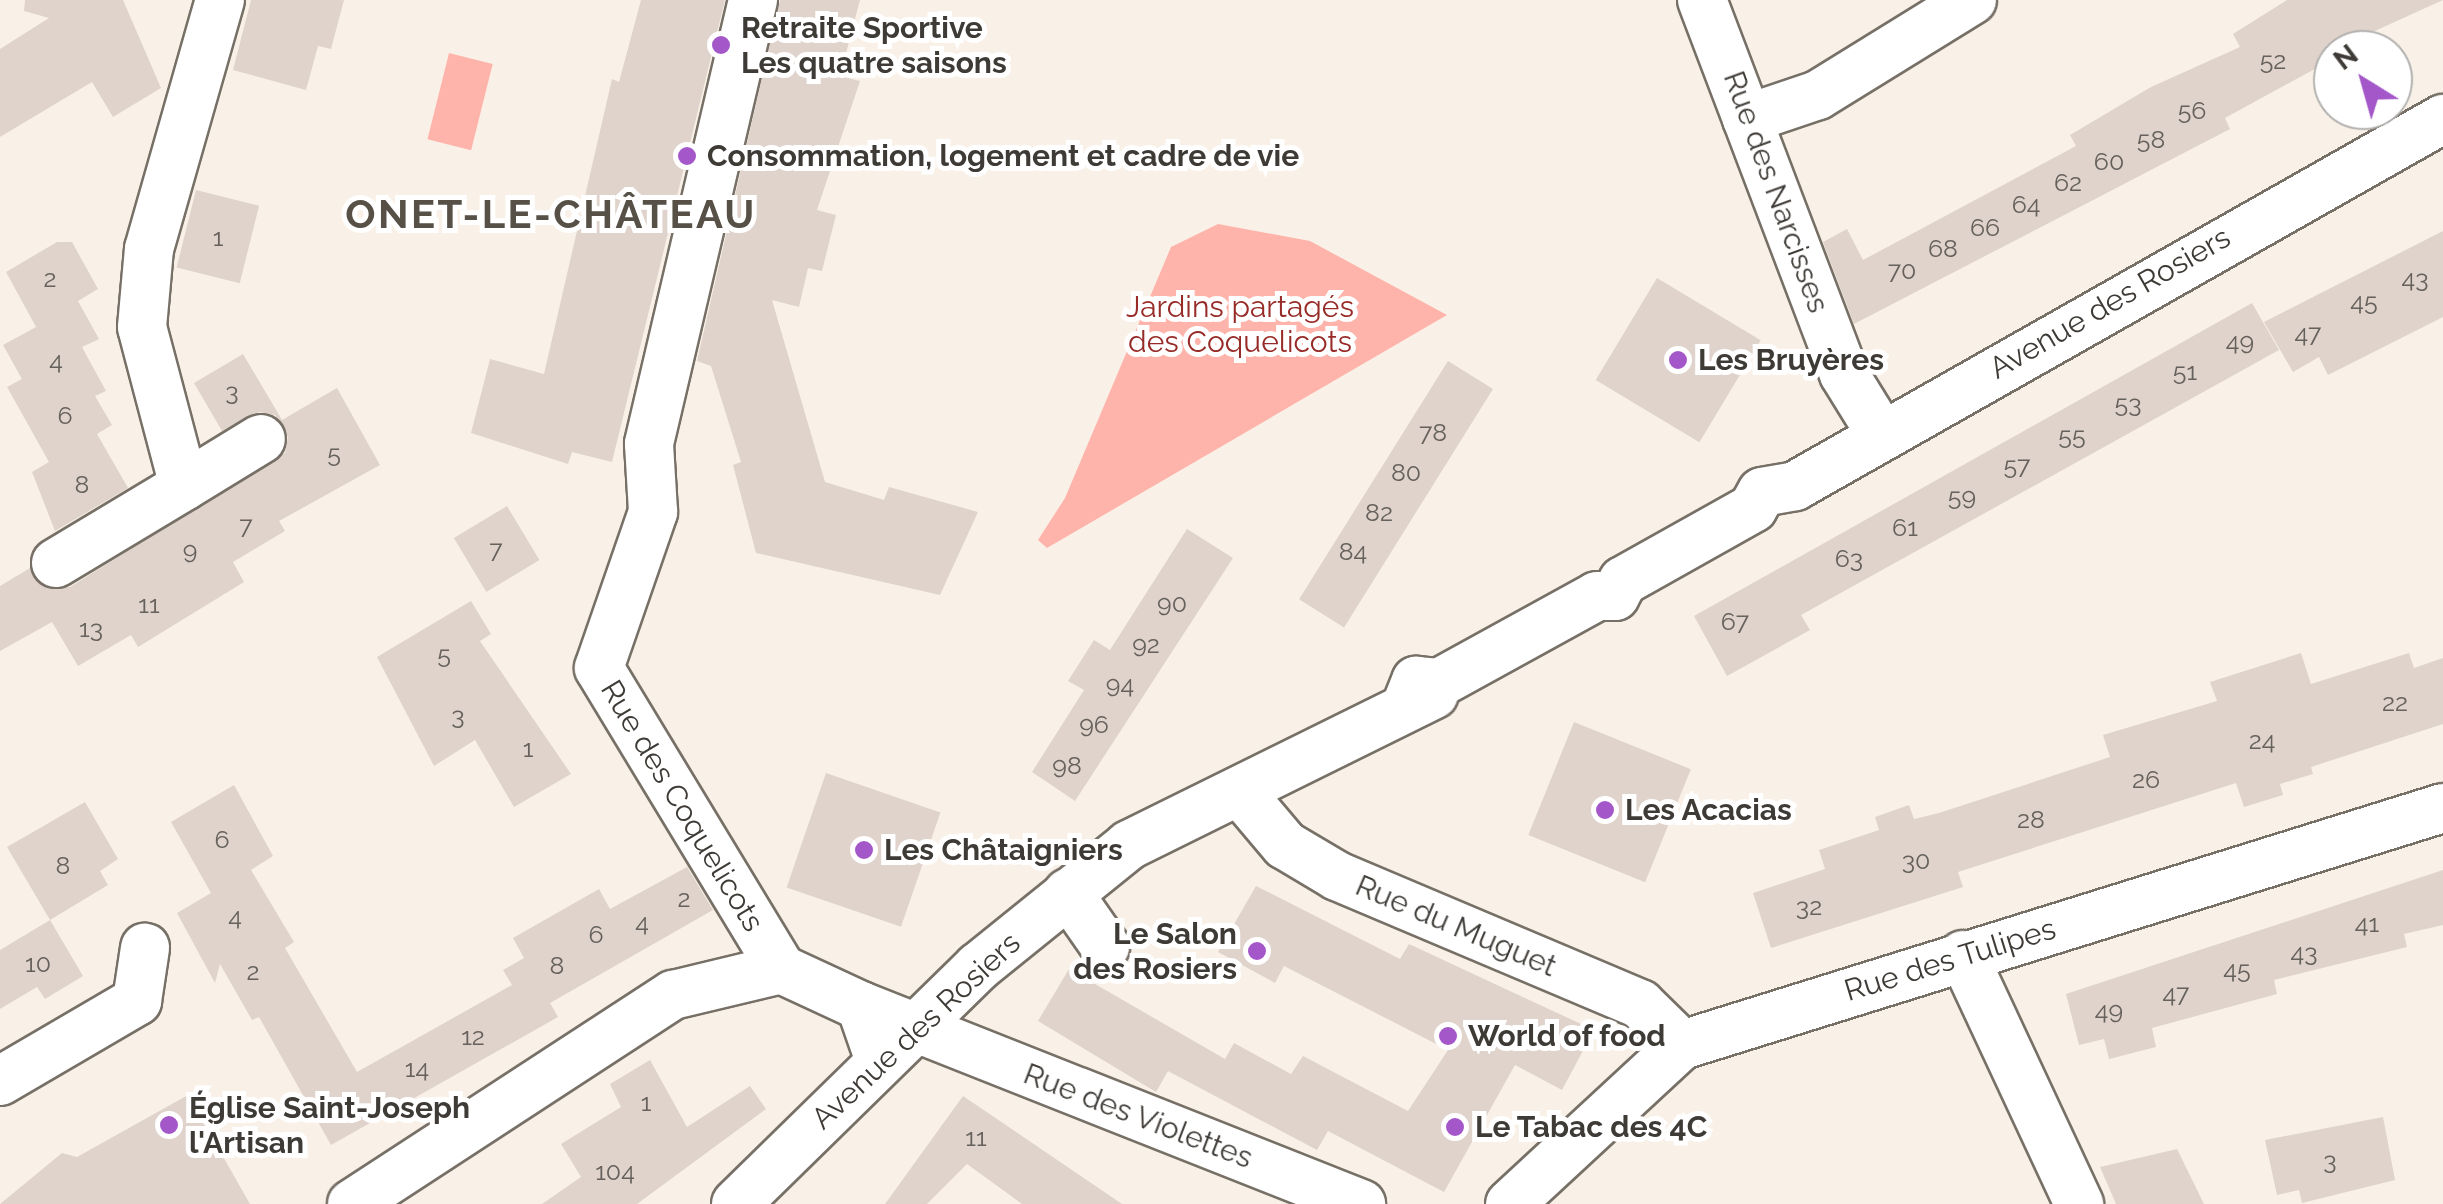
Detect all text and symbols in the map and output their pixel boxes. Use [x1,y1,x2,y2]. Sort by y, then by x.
place label: Retraite Sportive Les quatre saisons [741,10,1007,80]
north arrow [2313,30,2413,130]
marker: Retraite Sportive Les quatre saisons [710,34,732,56]
text: N [2327,38,2364,77]
house number: 52 [2260,45,2286,75]
street label: Rue des Narcisses [1716,66,1836,318]
house number: 56 [2178,95,2206,125]
house number: 58 [2137,124,2165,154]
place label: Consommation, logement et cadre de vie [707,138,1300,174]
marker: Consommation, logement et cadre de vie [676,145,698,167]
house number: 60 [2094,146,2124,176]
house number: 62 [2054,167,2082,197]
house number: 64 [2012,189,2040,219]
district label: ONET-LE-CHÂTEAU [345,190,757,238]
house number: 66 [1970,212,2000,242]
street label: Avenue des Rosiers [1983,219,2237,387]
house number: 1 [213,222,223,252]
house number: 68 [1928,233,1958,263]
house number: 70 [1888,255,1916,285]
house number: 2 [43,263,57,293]
house number: 43 [2402,263,2428,293]
house number: 45 [2350,286,2378,316]
park label: Jardins partagés des Coquelicots [1126,289,1354,360]
house number: 47 [2295,318,2321,348]
house number: 49 [2226,326,2254,356]
place label: Les Bruyères [1698,342,1884,378]
house number: 4 [49,345,63,375]
marker: Les Bruyères [1667,349,1689,371]
house number: 51 [2173,356,2197,386]
house number: 3 [225,376,239,406]
house number: 53 [2115,388,2141,418]
house number: 6 [57,400,73,430]
house number: 78 [1419,417,1447,447]
house number: 55 [2058,420,2086,450]
house number: 5 [327,438,341,468]
house number: 57 [2004,450,2030,480]
house number: 80 [1391,457,1421,487]
house number: 8 [75,469,89,499]
house number: 59 [1948,481,1976,511]
house number: 82 [1365,497,1393,527]
house number: 7 [239,510,253,540]
house number: 61 [1892,512,1918,542]
house number: 7 [489,534,503,564]
house number: 9 [183,535,197,565]
house number: 84 [1339,536,1367,566]
house number: 63 [1835,543,1863,573]
house number: 90 [1157,588,1187,618]
house number: 11 [138,589,160,619]
house number: 67 [1721,606,1749,636]
house number: 13 [79,613,103,643]
house number: 92 [1132,629,1160,659]
house number: 5 [437,639,451,669]
house number: 94 [1106,669,1134,699]
street label: Rue des Coquelicots [593,674,771,938]
house number: 22 [2382,687,2408,717]
house number: 3 [451,700,465,730]
house number: 96 [1079,709,1109,739]
house number: 24 [2249,725,2275,755]
house number: 1 [523,733,533,763]
house number: 98 [1052,750,1082,780]
house number: 26 [2132,764,2160,794]
place label: Les Acacias [1625,792,1793,828]
marker: Les Acacias [1594,799,1616,821]
house number: 28 [2017,804,2045,834]
house number: 6 [214,824,230,854]
place label: Les Châtaigniers [884,832,1123,868]
marker: Les Châtaigniers [853,839,875,861]
house number: 30 [1902,845,1930,875]
house number: 8 [56,850,70,880]
street label: Rue du Muguet [1350,868,1562,984]
house number: 2 [677,883,691,913]
house number: 32 [1796,891,1822,921]
house number: 4 [228,901,242,931]
house number: 4 [635,907,649,937]
house number: 41 [2355,908,2379,938]
street label: Rue des Tulipes [1840,911,2060,1009]
place label: Le Salon des Rosiers [1073,916,1237,986]
house number: 6 [588,919,604,949]
street label: Avenue des Rosiers [804,925,1028,1137]
house number: 43 [2291,937,2317,967]
marker: Le Salon des Rosiers [1246,940,1268,962]
house number: 10 [25,948,51,978]
house number: 8 [550,950,564,980]
house number: 45 [2223,954,2251,984]
house number: 2 [246,956,260,986]
house number: 47 [2163,978,2189,1008]
house number: 49 [2095,995,2123,1025]
place label: World of food [1468,1018,1666,1054]
house number: 12 [461,1021,485,1051]
marker: World of food [1437,1025,1459,1047]
house number: 14 [405,1053,429,1083]
street label: Rue des Violettes [1018,1056,1258,1176]
house number: 1 [641,1087,651,1117]
place label: Église Saint-Joseph l'Artisan [189,1090,470,1160]
place label: Le Tabac des 4C [1475,1109,1708,1145]
marker: Église Saint-Joseph l'Artisan [158,1114,180,1136]
marker: Le Tabac des 4C [1444,1116,1466,1138]
house number: 11 [965,1122,987,1152]
house number: 3 [2323,1145,2337,1175]
house number: 104 [595,1156,635,1186]

